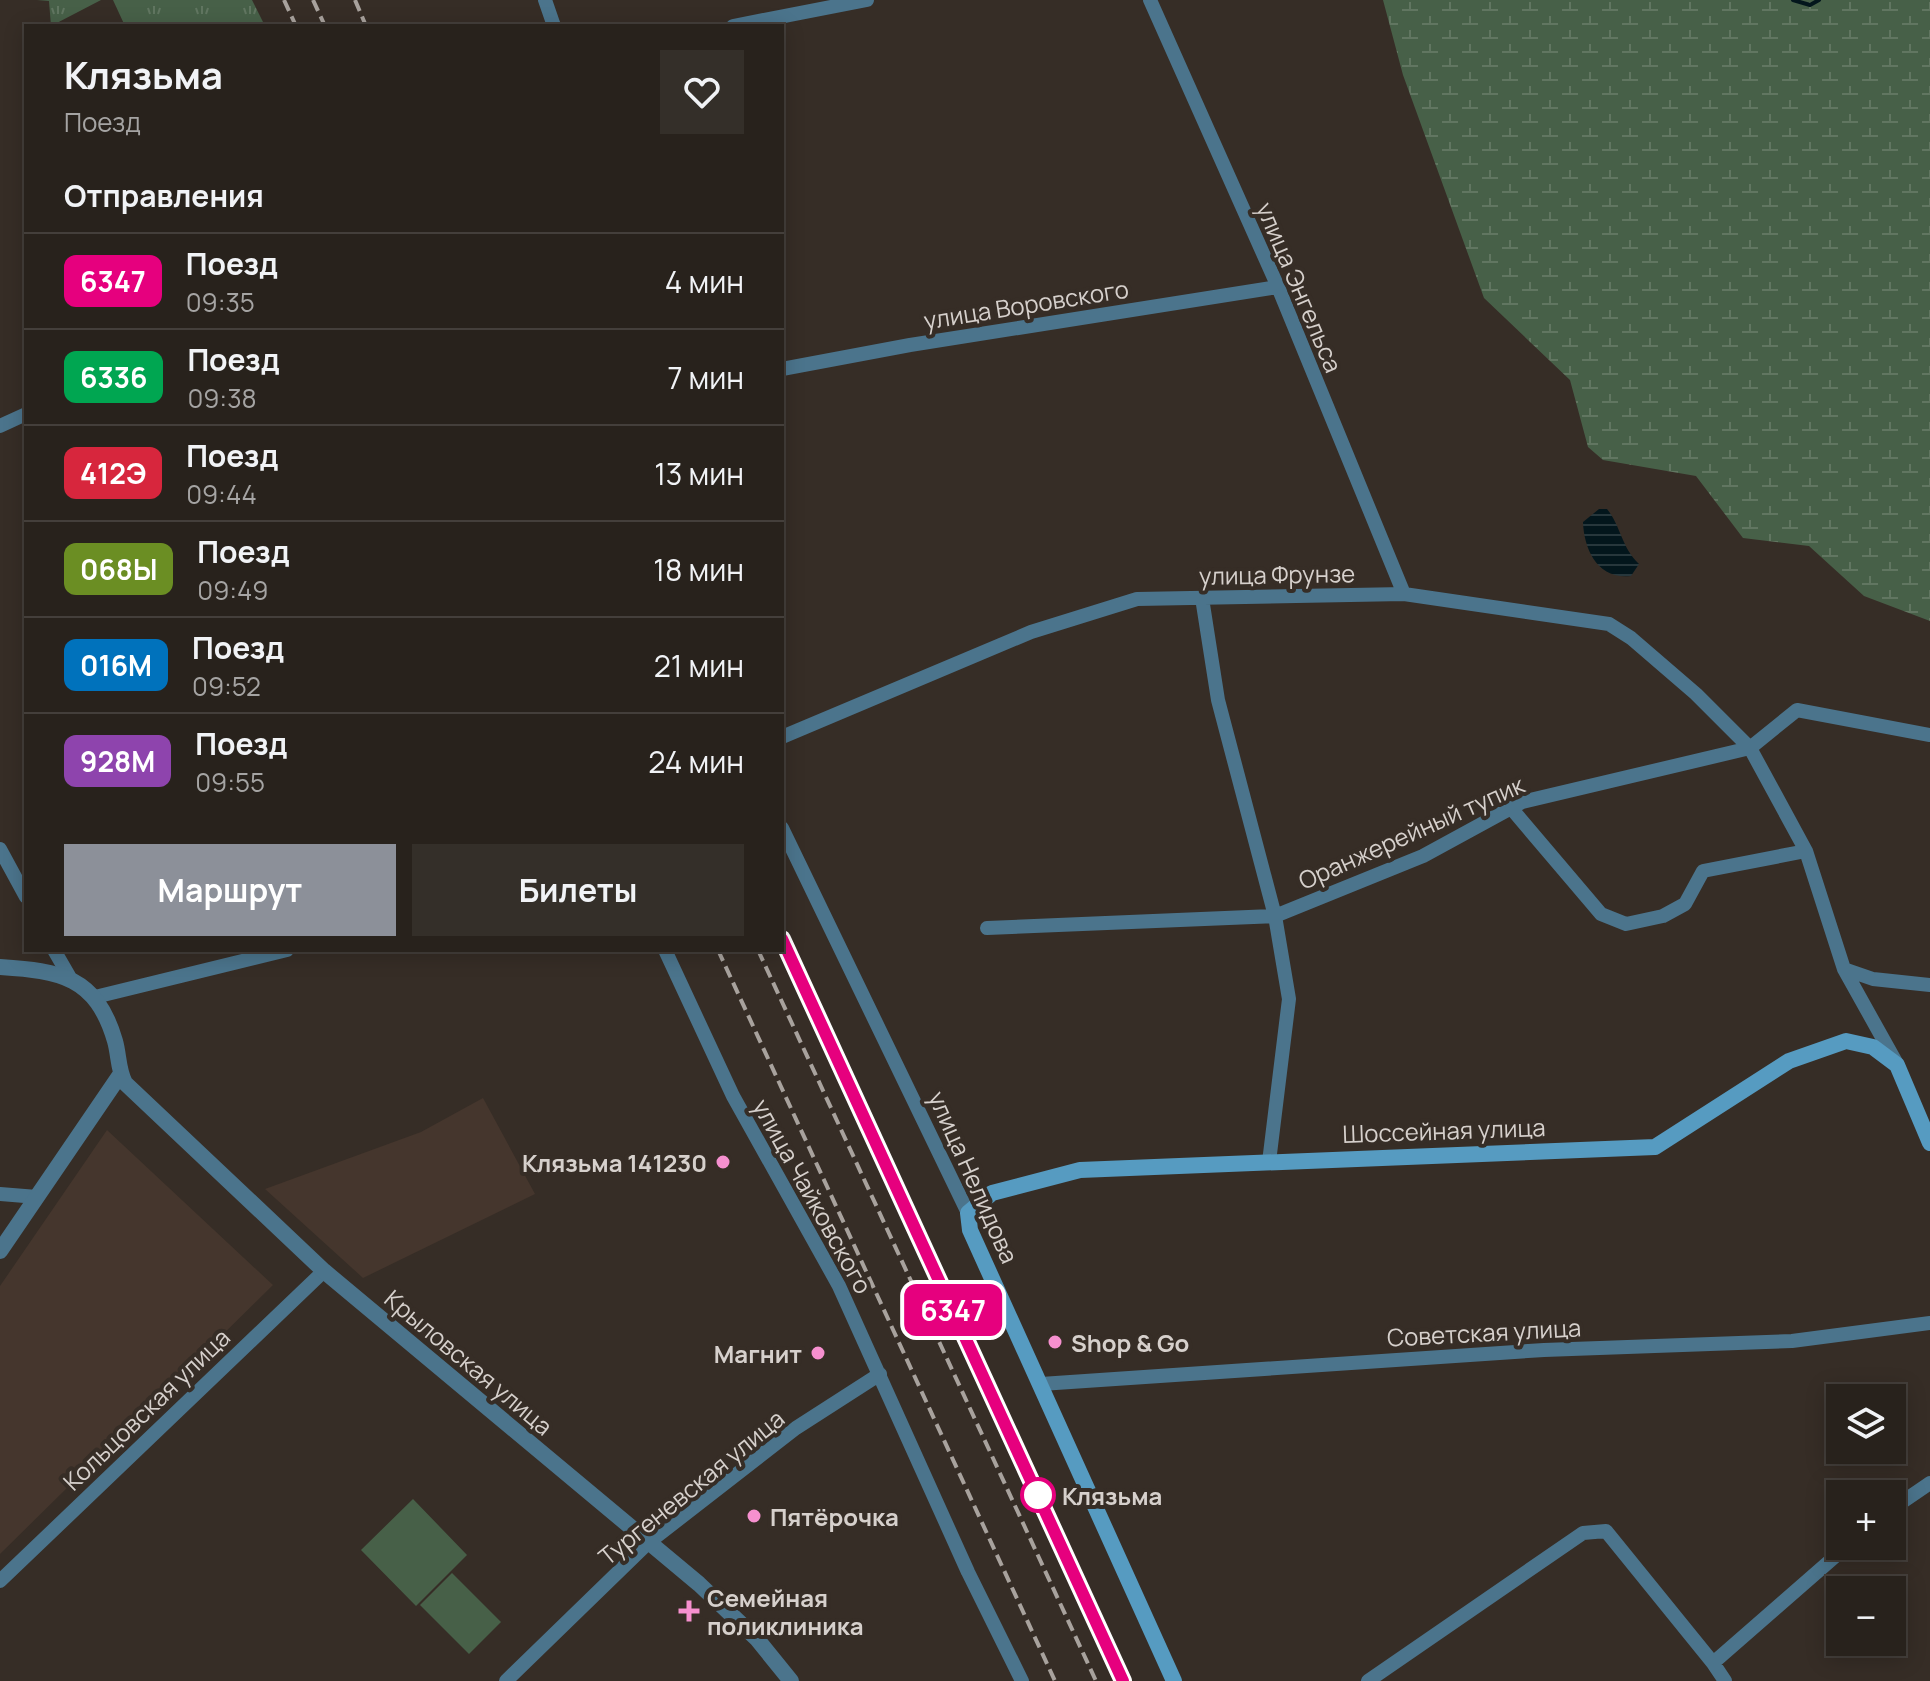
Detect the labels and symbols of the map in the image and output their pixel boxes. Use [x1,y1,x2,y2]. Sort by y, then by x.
street label: улица Энгельса [1249,197,1351,377]
street label: улица Воровского [921,272,1131,336]
street label: улица Фрунзе [1199,556,1355,592]
street label: Оранжерейный тупик [1293,767,1530,897]
street label: улица Нелидова [921,1086,1027,1268]
street label: улица Чайковского [746,1093,880,1299]
street label: Шоссейная улица [1342,1110,1546,1150]
place label: Клязьма 141230 [522,1146,707,1179]
marker: Клязьма 141230 [714,1153,732,1171]
street label: Крыловская улица [378,1282,560,1442]
line badge: 6347 [897,1284,1009,1336]
street label: Советская улица [1386,1310,1582,1354]
street label: Кольцовская улица [55,1321,237,1497]
place label: Shop & Go [1071,1326,1189,1359]
marker: Shop & Go [1046,1333,1064,1351]
place label: Магнит [714,1337,802,1370]
marker: Магнит [809,1344,827,1362]
street label: Тургеневская улица [591,1402,791,1572]
marker: Клязьма [1021,1478,1055,1512]
place label: Клязьма [1062,1479,1162,1512]
place label: Пятёрочка [770,1500,899,1533]
marker: Пятёрочка [745,1507,763,1525]
place label: Семейная поликлиника [707,1581,864,1642]
marker: Семейная поликлиника [678,1600,700,1622]

